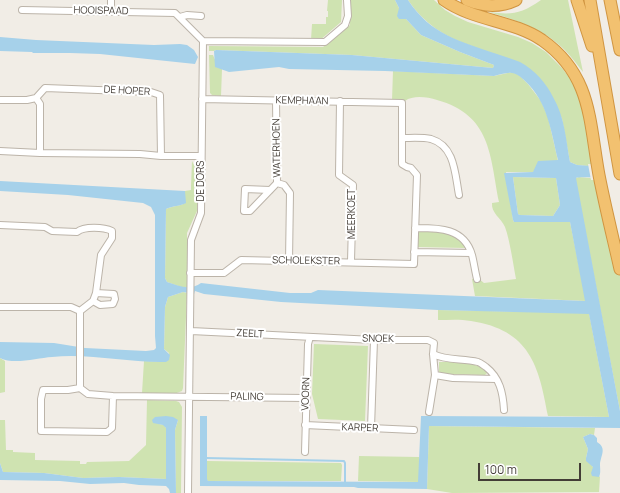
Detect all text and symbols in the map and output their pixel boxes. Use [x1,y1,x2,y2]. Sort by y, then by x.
street label: HOOISPAAD [73,5,129,17]
street label: DE HOPER [103,84,151,98]
street label: KEMPHAAN [275,95,329,107]
street label: WATERHOEN [270,118,284,178]
street label: DE DORS [195,161,207,201]
street label: MEERKOET [346,189,358,239]
street label: SCHOLEKSTER [272,254,340,268]
street label: ZEELT [236,327,264,341]
street label: SNOEK [362,333,394,345]
street label: VOORN [299,377,313,411]
street label: PALING [230,391,264,403]
street label: KARPER [341,421,379,435]
scale bar [480,455,583,481]
text: 100 m [485,461,517,478]

